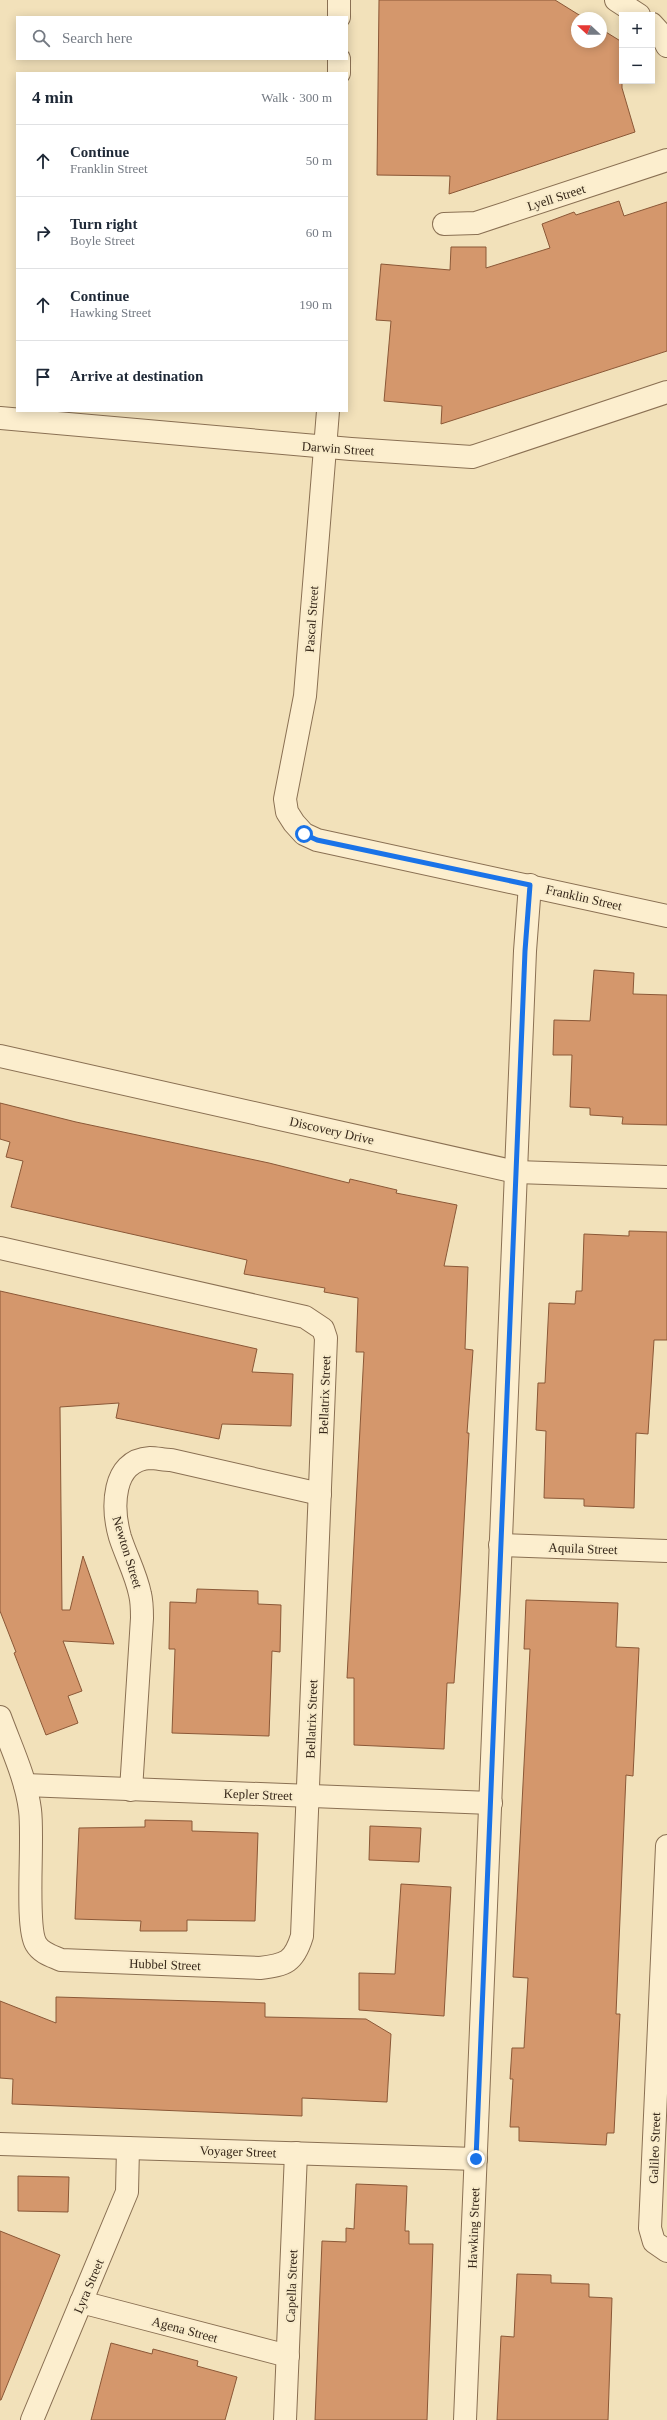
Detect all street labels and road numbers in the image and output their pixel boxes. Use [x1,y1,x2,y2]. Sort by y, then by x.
street label: Lyell Street [525,181,588,214]
street label: Darwin Street [301,438,375,459]
street label: Pascal Street [302,585,321,653]
street label: Franklin Street [544,881,624,914]
street label: Discovery Drive [288,1113,376,1148]
street label: Bellatrix Street [316,1355,333,1435]
street label: Newton Street [109,1514,146,1590]
street label: Aquila Street [548,1540,618,1557]
street label: Bellatrix Street [303,1679,320,1759]
street label: Kepler Street [223,1786,293,1803]
street label: Hubbel Street [129,1956,202,1973]
street label: Galileo Street [646,2111,663,2184]
street label: Voyager Street [199,2143,277,2160]
street label: Hawking Street [465,2187,482,2269]
street label: Capella Street [283,2249,300,2323]
street label: Lyra Street [70,2256,107,2316]
street label: Agena Street [150,2314,220,2346]

